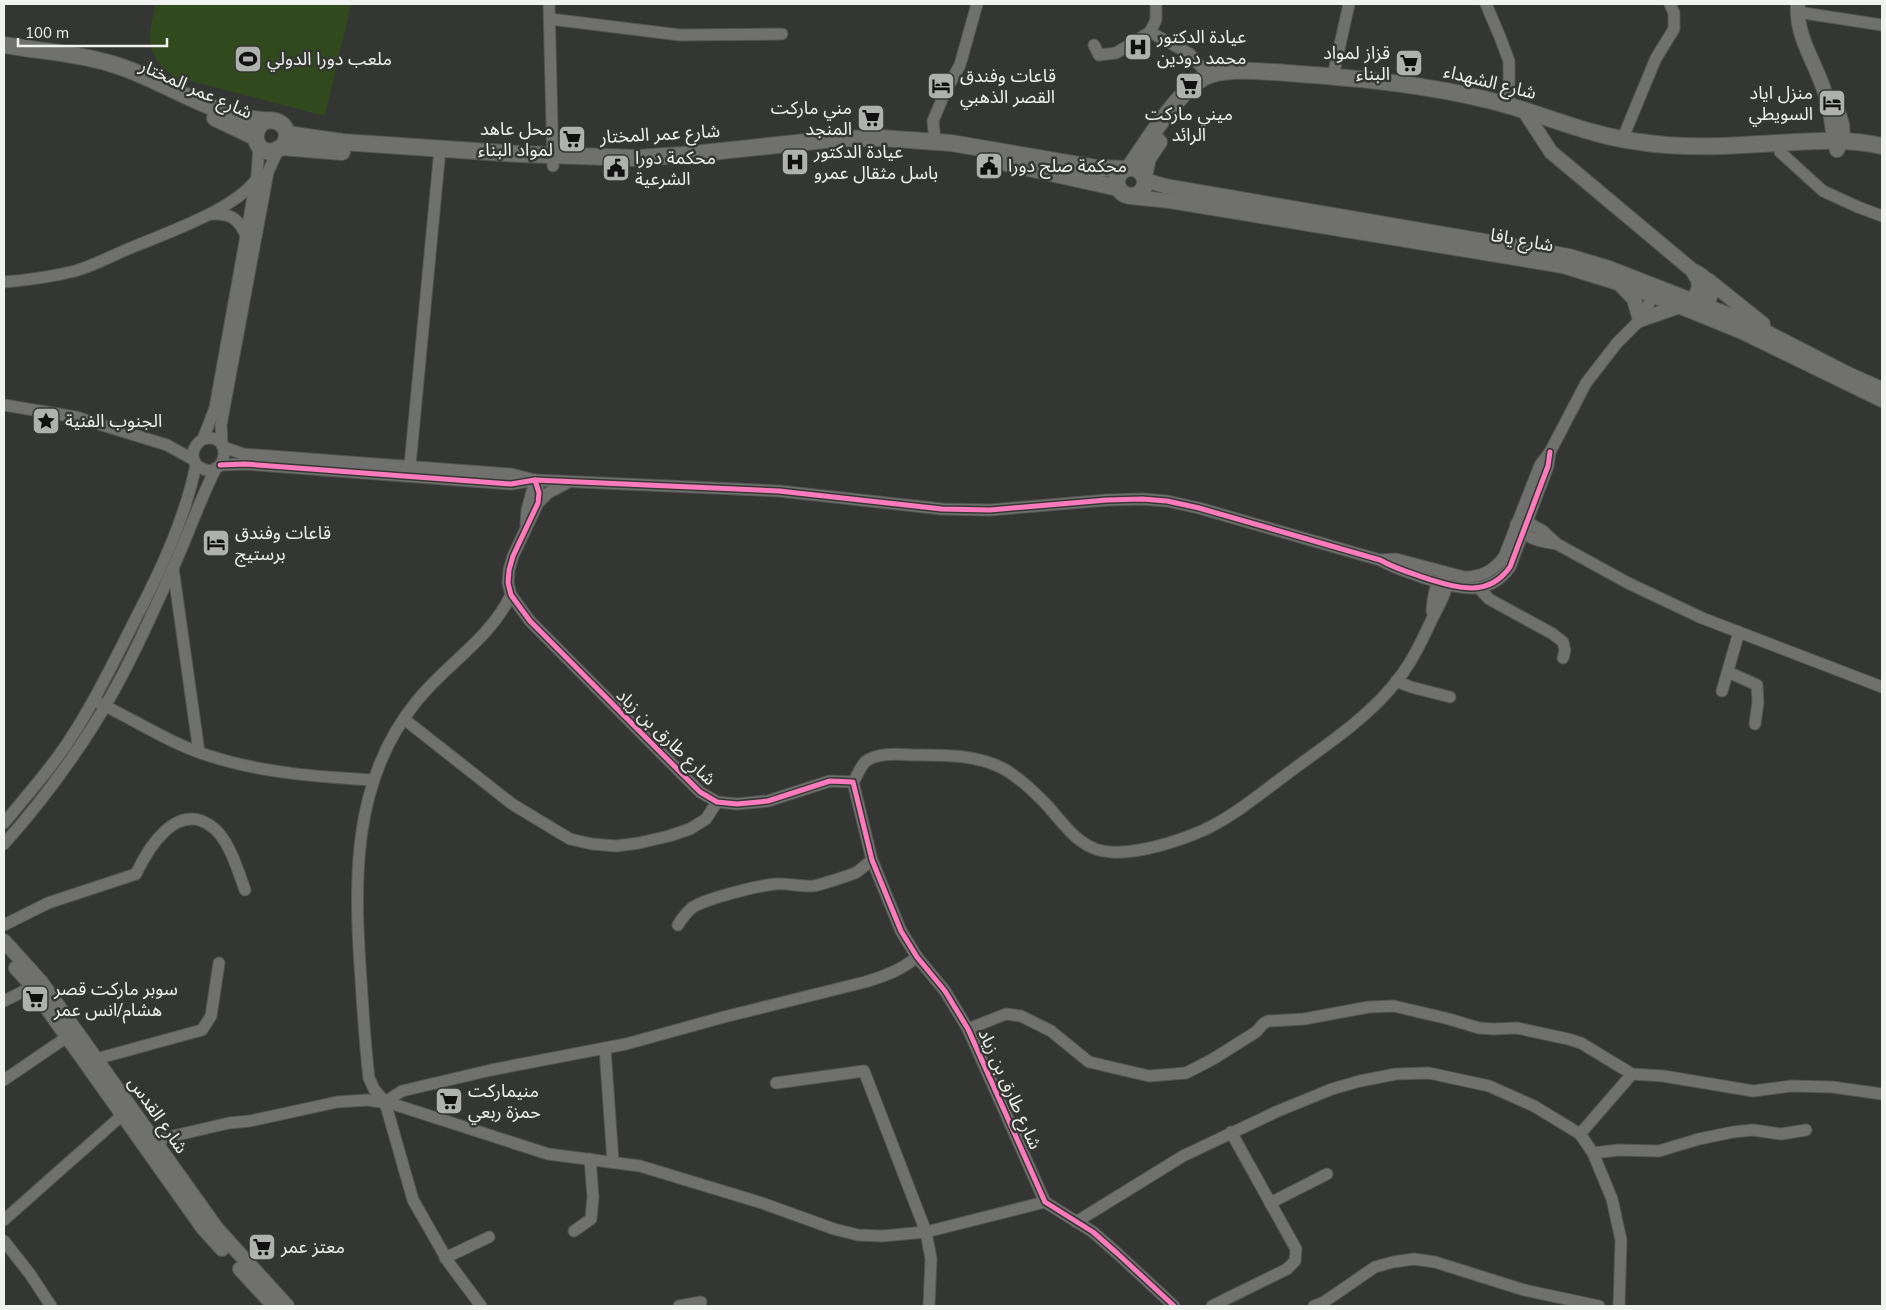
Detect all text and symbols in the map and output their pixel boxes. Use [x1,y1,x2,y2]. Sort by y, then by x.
scale bar [18,15,166,47]
text: 100 m [25,23,69,42]
place label: عيادة الدكتور محمد دودين [1156,25,1246,69]
hospital icon: عيادة الدكتور محمد دودين [1123,32,1153,62]
place label: قزاز لمواد البناء [1323,41,1390,85]
sports icon: ملعب دورا الدولي [233,44,263,74]
place label: ملعب دورا الدولي [267,47,392,72]
supermarket icon: قزاز لمواد البناء [1394,48,1424,78]
street label: شارع عمر المختار [134,53,256,126]
street label: شارع الشهداء [1441,59,1539,107]
place label: قاعات وفندق القصر الذهبي [960,64,1056,110]
hotel icon: قاعات وفندق القصر الذهبي [926,71,956,101]
supermarket icon: ميني ماركت الرائد [1174,71,1204,101]
place label: منزل اياد السويطي [1749,81,1813,127]
hotel icon: منزل اياد السويطي [1817,88,1847,118]
place label: مني ماركت المنجد [771,96,852,140]
place label: ميني ماركت الرائد [1145,102,1233,146]
supermarket icon: مني ماركت المنجد [856,103,886,133]
place label: محل عاهد لمواد البناء [478,117,553,161]
street label: شارع عمر المختار [598,119,721,151]
supermarket icon: محل عاهد لمواد البناء [557,124,587,154]
place label: عيادة الدكتور باسل مثقال عمرو [813,140,938,184]
place label: محكمة دورا الشرعية [635,146,716,190]
hospital icon: عيادة الدكتور باسل مثقال عمرو [780,147,810,177]
public building icon: محكمة صلح دورا [974,151,1004,181]
public building icon: محكمة دورا الشرعية [601,153,631,183]
place label: محكمة صلح دورا [1008,154,1127,179]
street label: شارع يافا [1488,223,1555,259]
place icon: الجنوب الفنية [31,406,61,436]
place label: الجنوب الفنية [65,409,162,432]
place label: قاعات وفندق برستيج [235,521,331,567]
hotel icon: قاعات وفندق برستيج [201,528,231,558]
street label: شارع طارق بن زياد [610,683,721,792]
place label: سوبر ماركت قصر هشام/انس عمر [53,977,178,1024]
supermarket icon: سوبر ماركت قصر هشام/انس عمر [20,984,50,1014]
street label: شارع طارق بن زياد [971,1025,1047,1154]
street label: شارع القدس [121,1072,193,1159]
place label: منيماركت حمزة ربعي [468,1079,541,1125]
supermarket icon: منيماركت حمزة ربعي [434,1086,464,1116]
supermarket icon: معتز عمر [247,1232,277,1262]
place label: معتز عمر [280,1235,345,1258]

